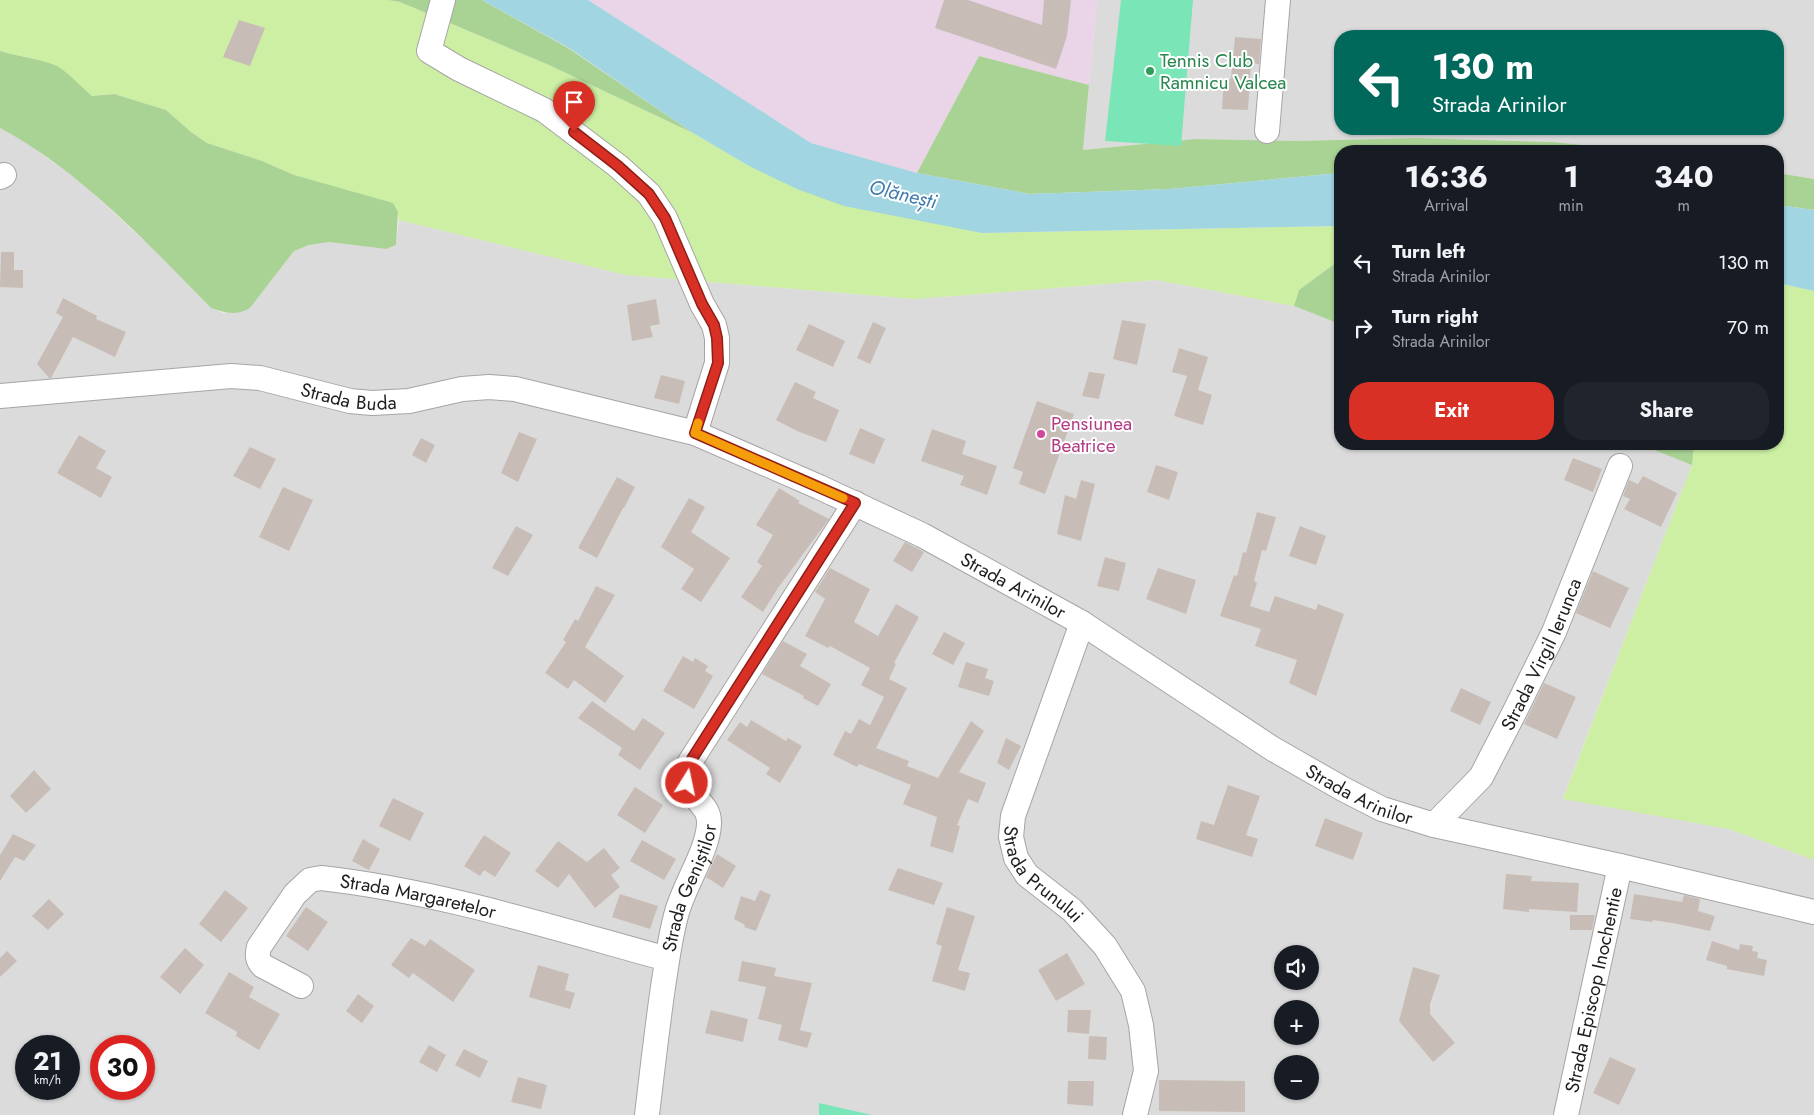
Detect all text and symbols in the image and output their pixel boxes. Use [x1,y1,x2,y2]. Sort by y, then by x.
text: 130 m [1432,42,1534,92]
place label: Tennis Club Ramnicu Valcea [1160,47,1286,96]
icon: left [1349,50,1414,115]
marker: Tennis Club Ramnicu Valcea [1144,65,1156,77]
pin [553,81,595,132]
icon: arrive [560,88,588,116]
text: Strada Arinilor [1432,88,1567,120]
text: 16:36 [1404,155,1488,198]
text: 1 [1563,155,1579,198]
text: 340 [1654,155,1714,198]
water label: Olănești [866,173,940,217]
text: Arrival [1424,194,1468,217]
text: min [1559,194,1584,217]
text: m [1678,194,1690,217]
text: Turn left [1392,238,1465,265]
icon: left [1349,249,1377,277]
text: 130 m [1718,249,1769,276]
text: Strada Arinilor [1392,265,1490,288]
text: Turn right [1392,303,1478,330]
icon: right [1349,314,1377,342]
text: 70 m [1727,314,1769,341]
text: Strada Arinilor [1392,330,1490,353]
street label: Strada Buda [298,376,397,417]
button: Exit [1349,382,1554,440]
button: Share [1564,382,1769,440]
place label: Pensiunea Beatrice [1051,410,1132,459]
marker: Pensiunea Beatrice [1035,428,1047,440]
street label: Strada Arinilor [956,546,1071,626]
street label: Strada Virgil Ierunca [1494,574,1588,735]
position arrow [660,756,712,808]
street label: Strada Arinilor [1300,757,1417,832]
street label: Strada Geniștilor [656,822,723,954]
street label: Strada Prunului [997,825,1090,928]
street label: Strada Margaretelor [338,867,499,925]
street label: Strada Episcop Inochentie [1558,885,1629,1095]
map controls [1274,945,1319,1100]
button: sound [1274,945,1319,990]
button: + [1274,1000,1319,1045]
speed limit sign: 30 [90,1035,155,1100]
text: 21 [33,1043,62,1079]
button: − [1274,1055,1319,1100]
text: km/h [34,1071,61,1089]

